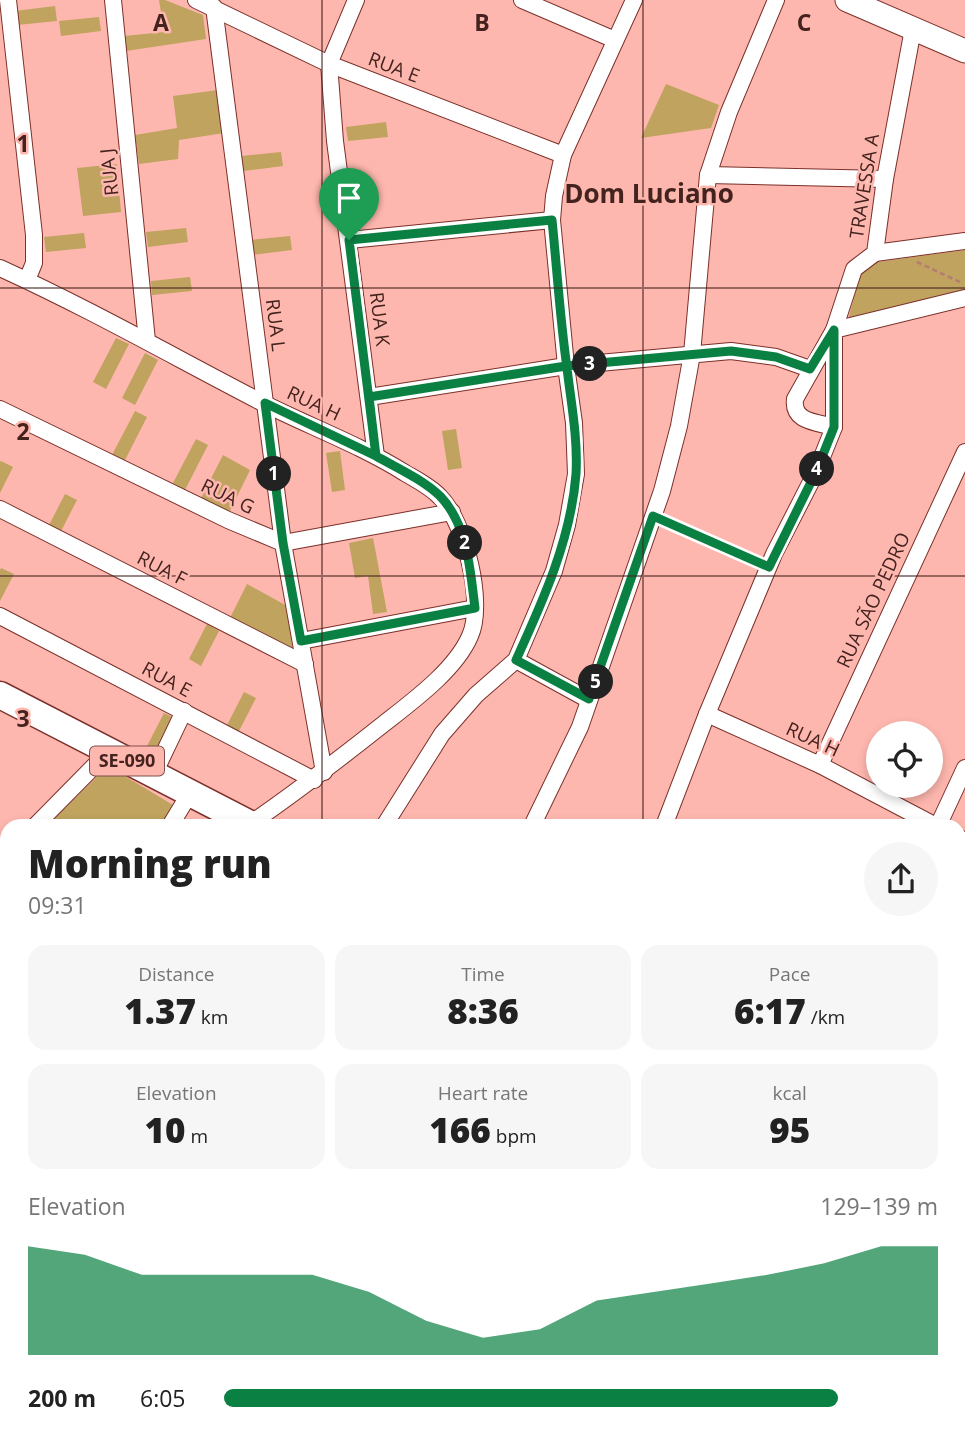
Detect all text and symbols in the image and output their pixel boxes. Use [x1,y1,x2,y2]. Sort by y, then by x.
text: A [153,6,169,38]
text: B [474,6,490,38]
text: C [797,6,811,38]
street label: RUA E [365,45,423,89]
text: 1 [16,127,30,159]
street label: TRAVESSA A [843,132,885,240]
street label: RUA J [94,147,124,197]
pin [319,168,379,240]
district label: Dom Luciano [564,175,734,211]
icon: arrive [330,179,368,217]
street label: RUA K [364,291,396,348]
street label: RUA L [260,297,292,353]
pin: 3 [572,346,608,382]
text: 3 [584,350,595,376]
street label: RUA H [283,379,345,427]
text: 2 [16,415,30,447]
pin: 4 [800,452,834,486]
text: 4 [811,455,822,481]
pin: 1 [256,456,292,491]
text: 1 [268,460,279,486]
street label: RUA G [197,472,259,520]
pin: 2 [448,526,482,560]
street label: RUA SÃO PEDRO [830,528,916,672]
text: 2 [459,529,470,555]
street label: RUA F [133,545,191,592]
street label: RUA E [137,655,197,703]
pin: 5 [578,664,614,700]
text: 5 [590,668,601,694]
text: 3 [16,702,30,734]
street label: RUA H [782,715,844,763]
map controls [866,721,943,798]
button: locate [866,721,943,798]
road number: SE-090 [90,746,164,776]
text: Morning run [28,837,272,889]
button: share [864,842,938,916]
text: 09:31 [28,889,87,921]
text: Distance [138,961,215,987]
text: Time [461,961,505,987]
text: Pace [769,961,811,987]
text: 1.37 [124,987,196,1034]
text: 8:36 [447,987,519,1034]
text: 6:17 [734,987,806,1034]
text: km [196,1004,228,1030]
text: /km [806,1004,845,1030]
text: Elevation [136,1080,217,1106]
text: Heart rate [438,1080,528,1106]
text: kcal [772,1080,807,1106]
text: 10 [145,1106,186,1153]
text: 166 [429,1106,491,1153]
text: 95 [769,1106,810,1153]
text: m [186,1123,208,1149]
text: bpm [491,1123,537,1149]
text: Elevation [28,1190,126,1222]
text: 129–139 m [820,1190,938,1222]
text: 200 m [28,1382,96,1414]
text: 6:05 [140,1382,186,1414]

